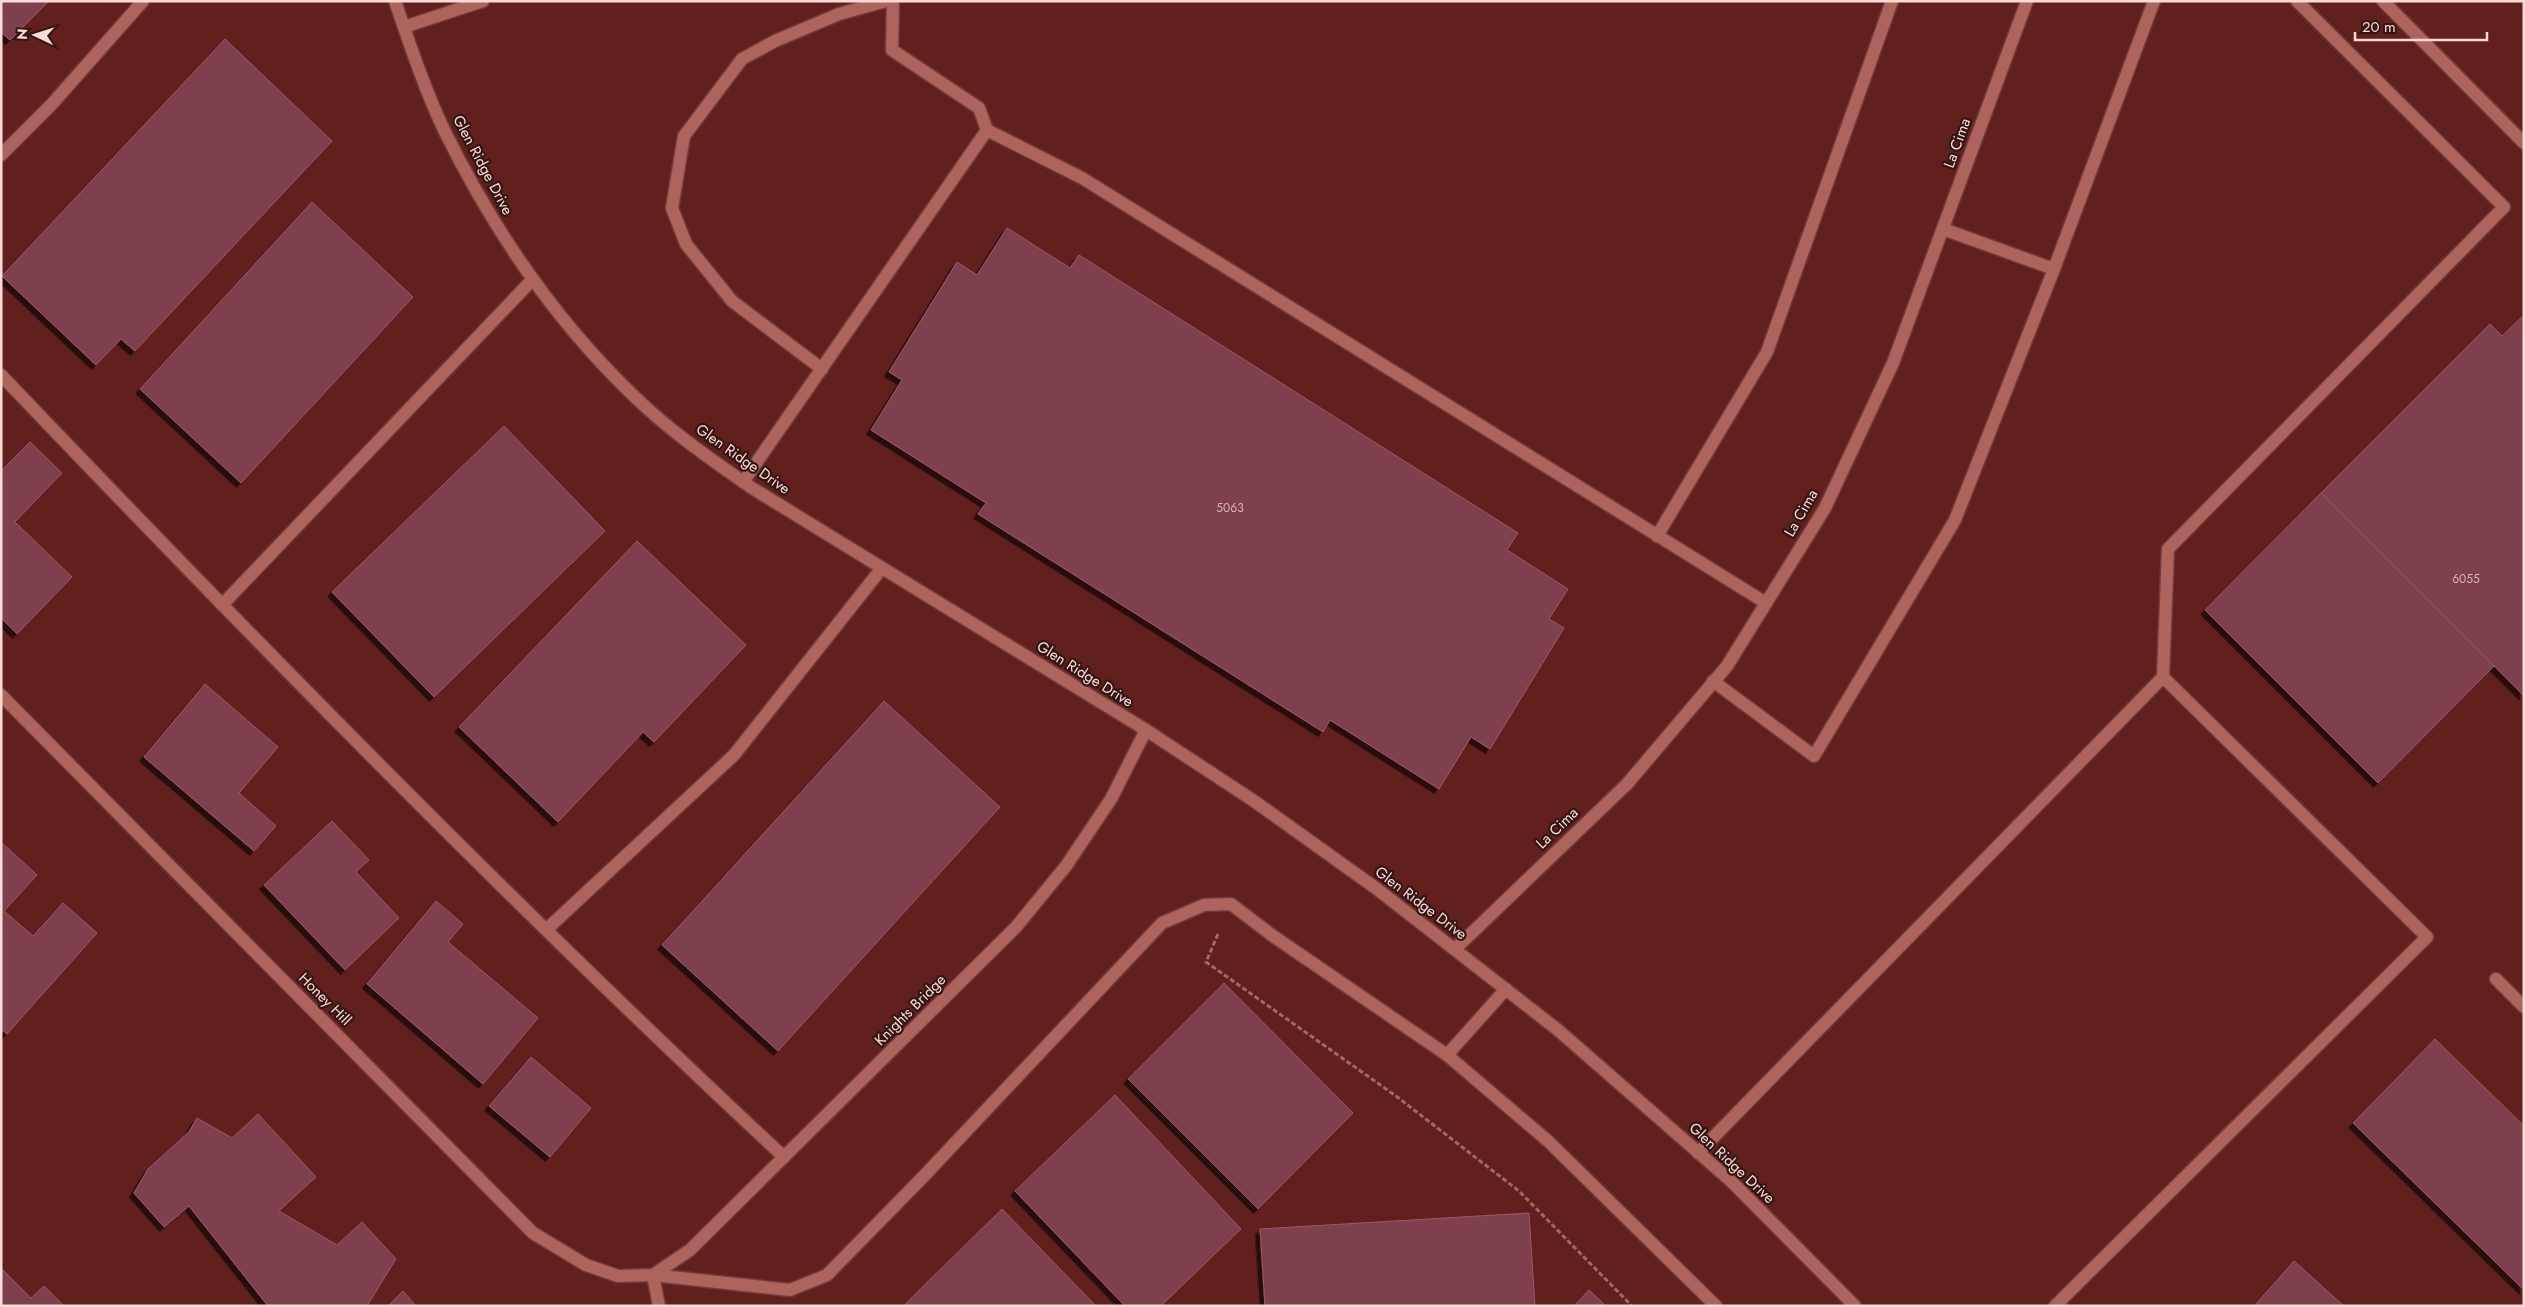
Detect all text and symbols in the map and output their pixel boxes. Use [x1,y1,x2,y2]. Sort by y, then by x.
north arrow [10,10,60,60]
scale bar [2355,10,2488,42]
text: 20 m [2362,16,2396,38]
text: N [12,28,32,40]
street label: Glen Ridge Drive [447,111,519,219]
street label: La Cima [1938,115,1976,171]
street label: Glen Ridge Drive [692,418,795,500]
street label: La Cima [1779,485,1823,541]
house number: 5063 [1216,499,1244,517]
house number: 6055 [2452,570,2480,588]
street label: Glen Ridge Drive [1032,635,1138,713]
street label: La Cima [1531,802,1583,854]
street label: Glen Ridge Drive [1370,861,1472,945]
street label: Honey Hill [294,968,356,1030]
street label: Knights Bridge [869,969,951,1051]
street label: Glen Ridge Drive [1684,1117,1780,1209]

